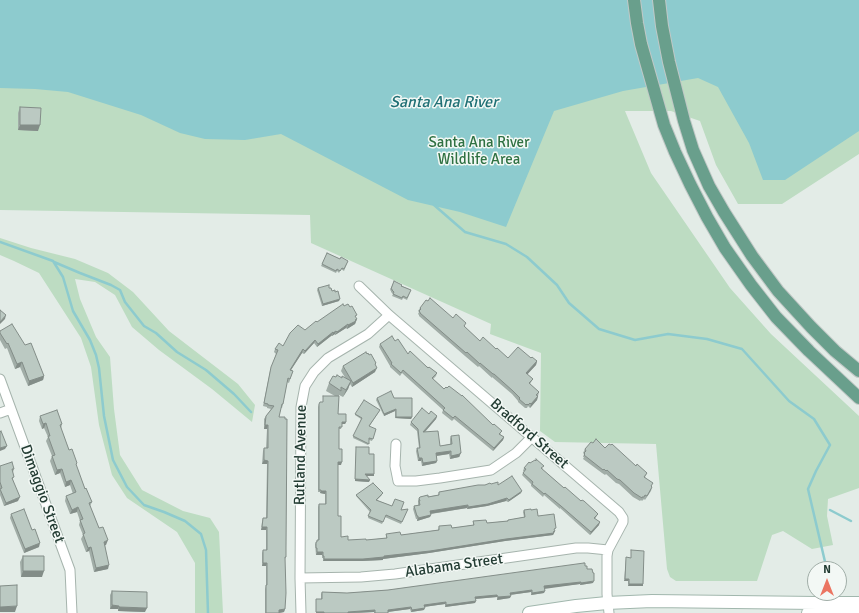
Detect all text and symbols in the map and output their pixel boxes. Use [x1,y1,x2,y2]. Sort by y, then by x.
water label: Santa Ana River [390,93,498,113]
park label: Santa Ana River Wildlife Area [428,134,530,169]
street label: Bradford Street [486,395,572,473]
street label: Rutland Avenue [291,405,311,505]
street label: Dimaggio Street [16,442,68,546]
street label: Alabama Street [404,550,504,582]
north arrow [807,561,847,601]
text: N [823,563,831,576]

